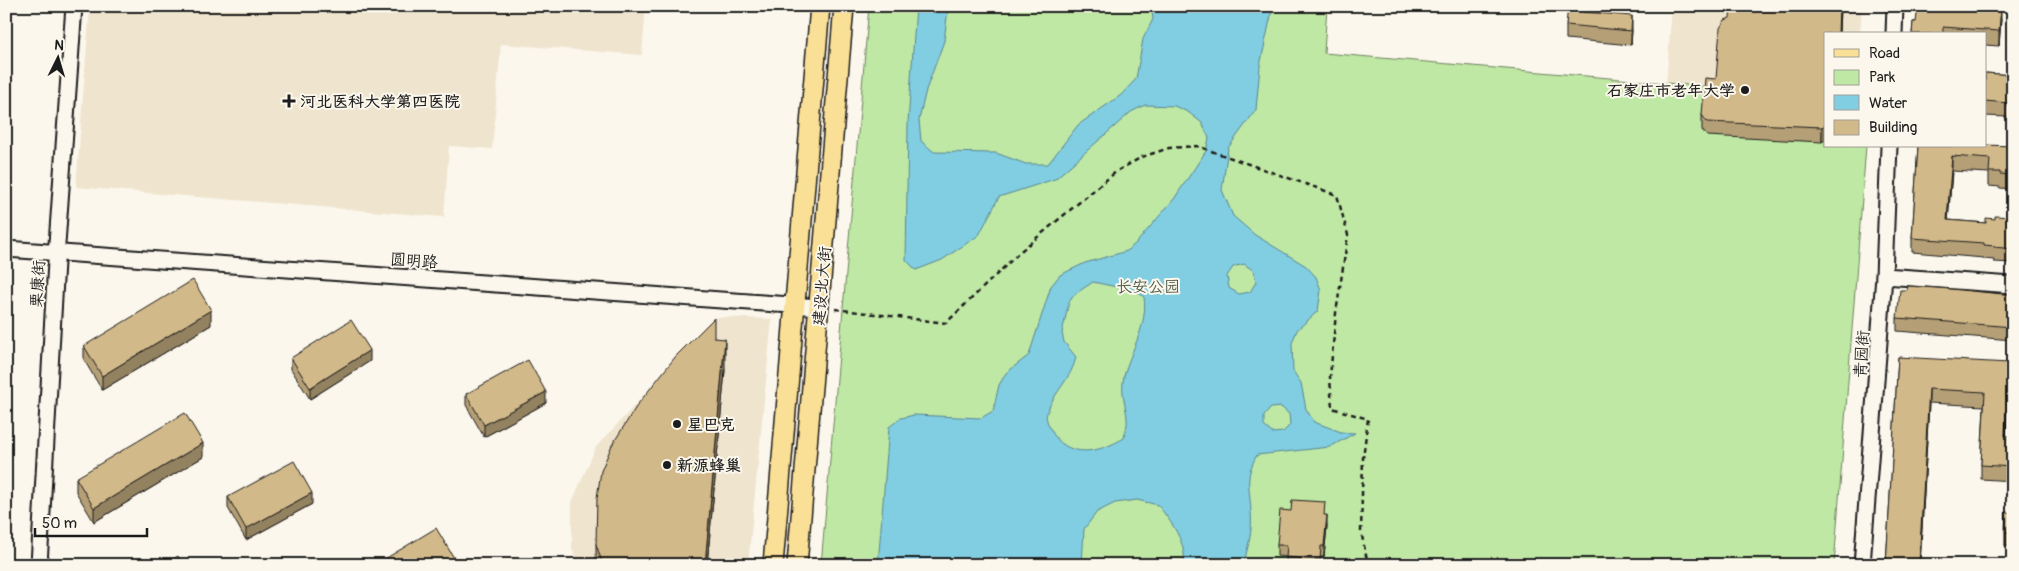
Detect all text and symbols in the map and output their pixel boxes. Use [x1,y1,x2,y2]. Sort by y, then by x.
north arrow [32,32,82,82]
legend [1824,32,1986,148]
text: N [54,37,65,54]
text: Road [1869,44,1900,63]
text: Park [1869,68,1896,87]
place label: 石家庄市老年大学 [1607,81,1735,101]
marker: 石家庄市老年大学 [1739,84,1751,96]
place label: 河北医科大学第四医院 [300,92,460,112]
marker: 河北医科大学第四医院 [282,94,296,108]
text: Water [1869,94,1908,113]
text: Building [1869,118,1917,137]
street label: 建设北大街 [809,245,835,327]
street label: 圆明路 [389,249,439,273]
street label: 栗康街 [27,260,49,309]
park label: 长安公园 [1116,277,1180,297]
street label: 青园街 [1850,329,1874,379]
place label: 星巴克 [687,415,735,435]
marker: 星巴克 [671,418,683,430]
place label: 新源蜂巢 [677,456,741,476]
marker: 新源蜂巢 [661,459,673,471]
scale bar [35,506,148,538]
text: 50 m [42,514,77,533]

